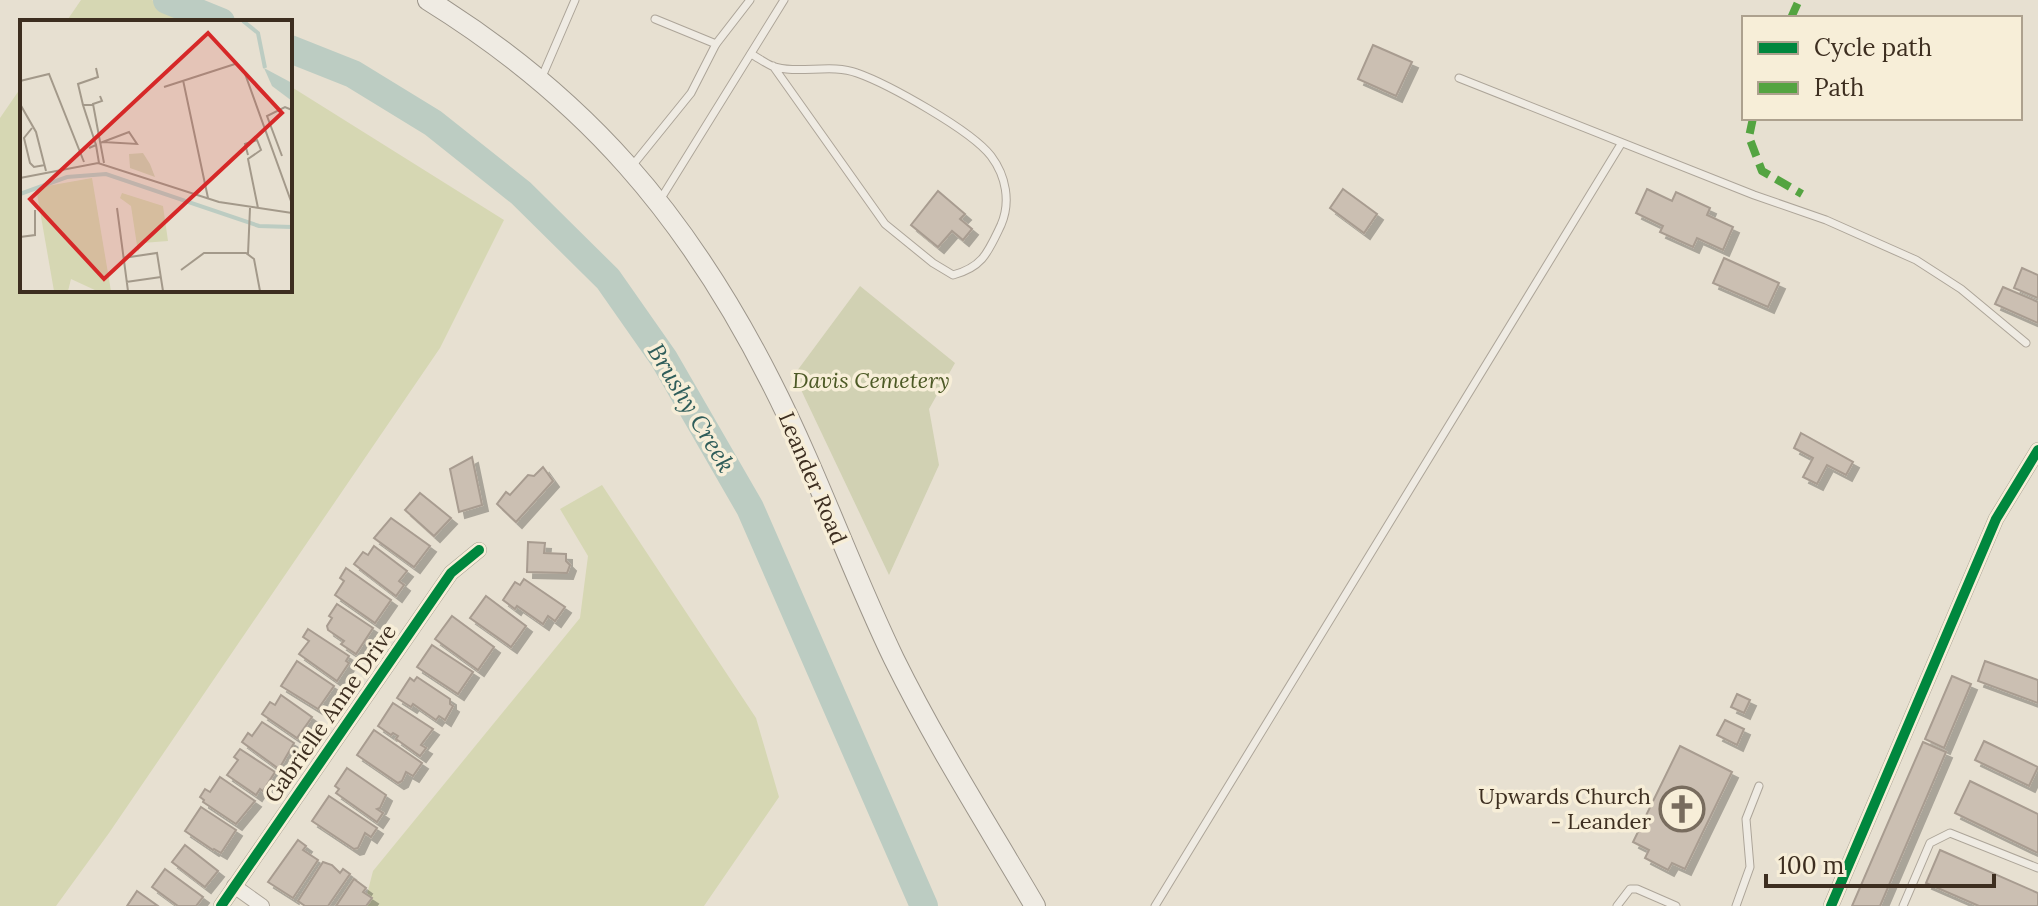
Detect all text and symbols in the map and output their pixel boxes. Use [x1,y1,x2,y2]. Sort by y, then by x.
legend [1742,16,2022,120]
inset map [20,20,292,292]
text: Cycle path [1814,32,1932,63]
text: Path [1814,72,1864,103]
water label: Brushy Creek [641,338,742,478]
park label: Davis Cemetery [792,366,950,394]
street label: Leander Road [773,408,853,548]
street label: Gabrielle Anne Drive [258,618,402,808]
place label: Upwards Church - Leander [1478,782,1651,835]
church icon: Upwards Church - Leander [1658,785,1706,833]
scale bar [1766,838,1994,888]
text: 100 m [1778,850,1844,881]

